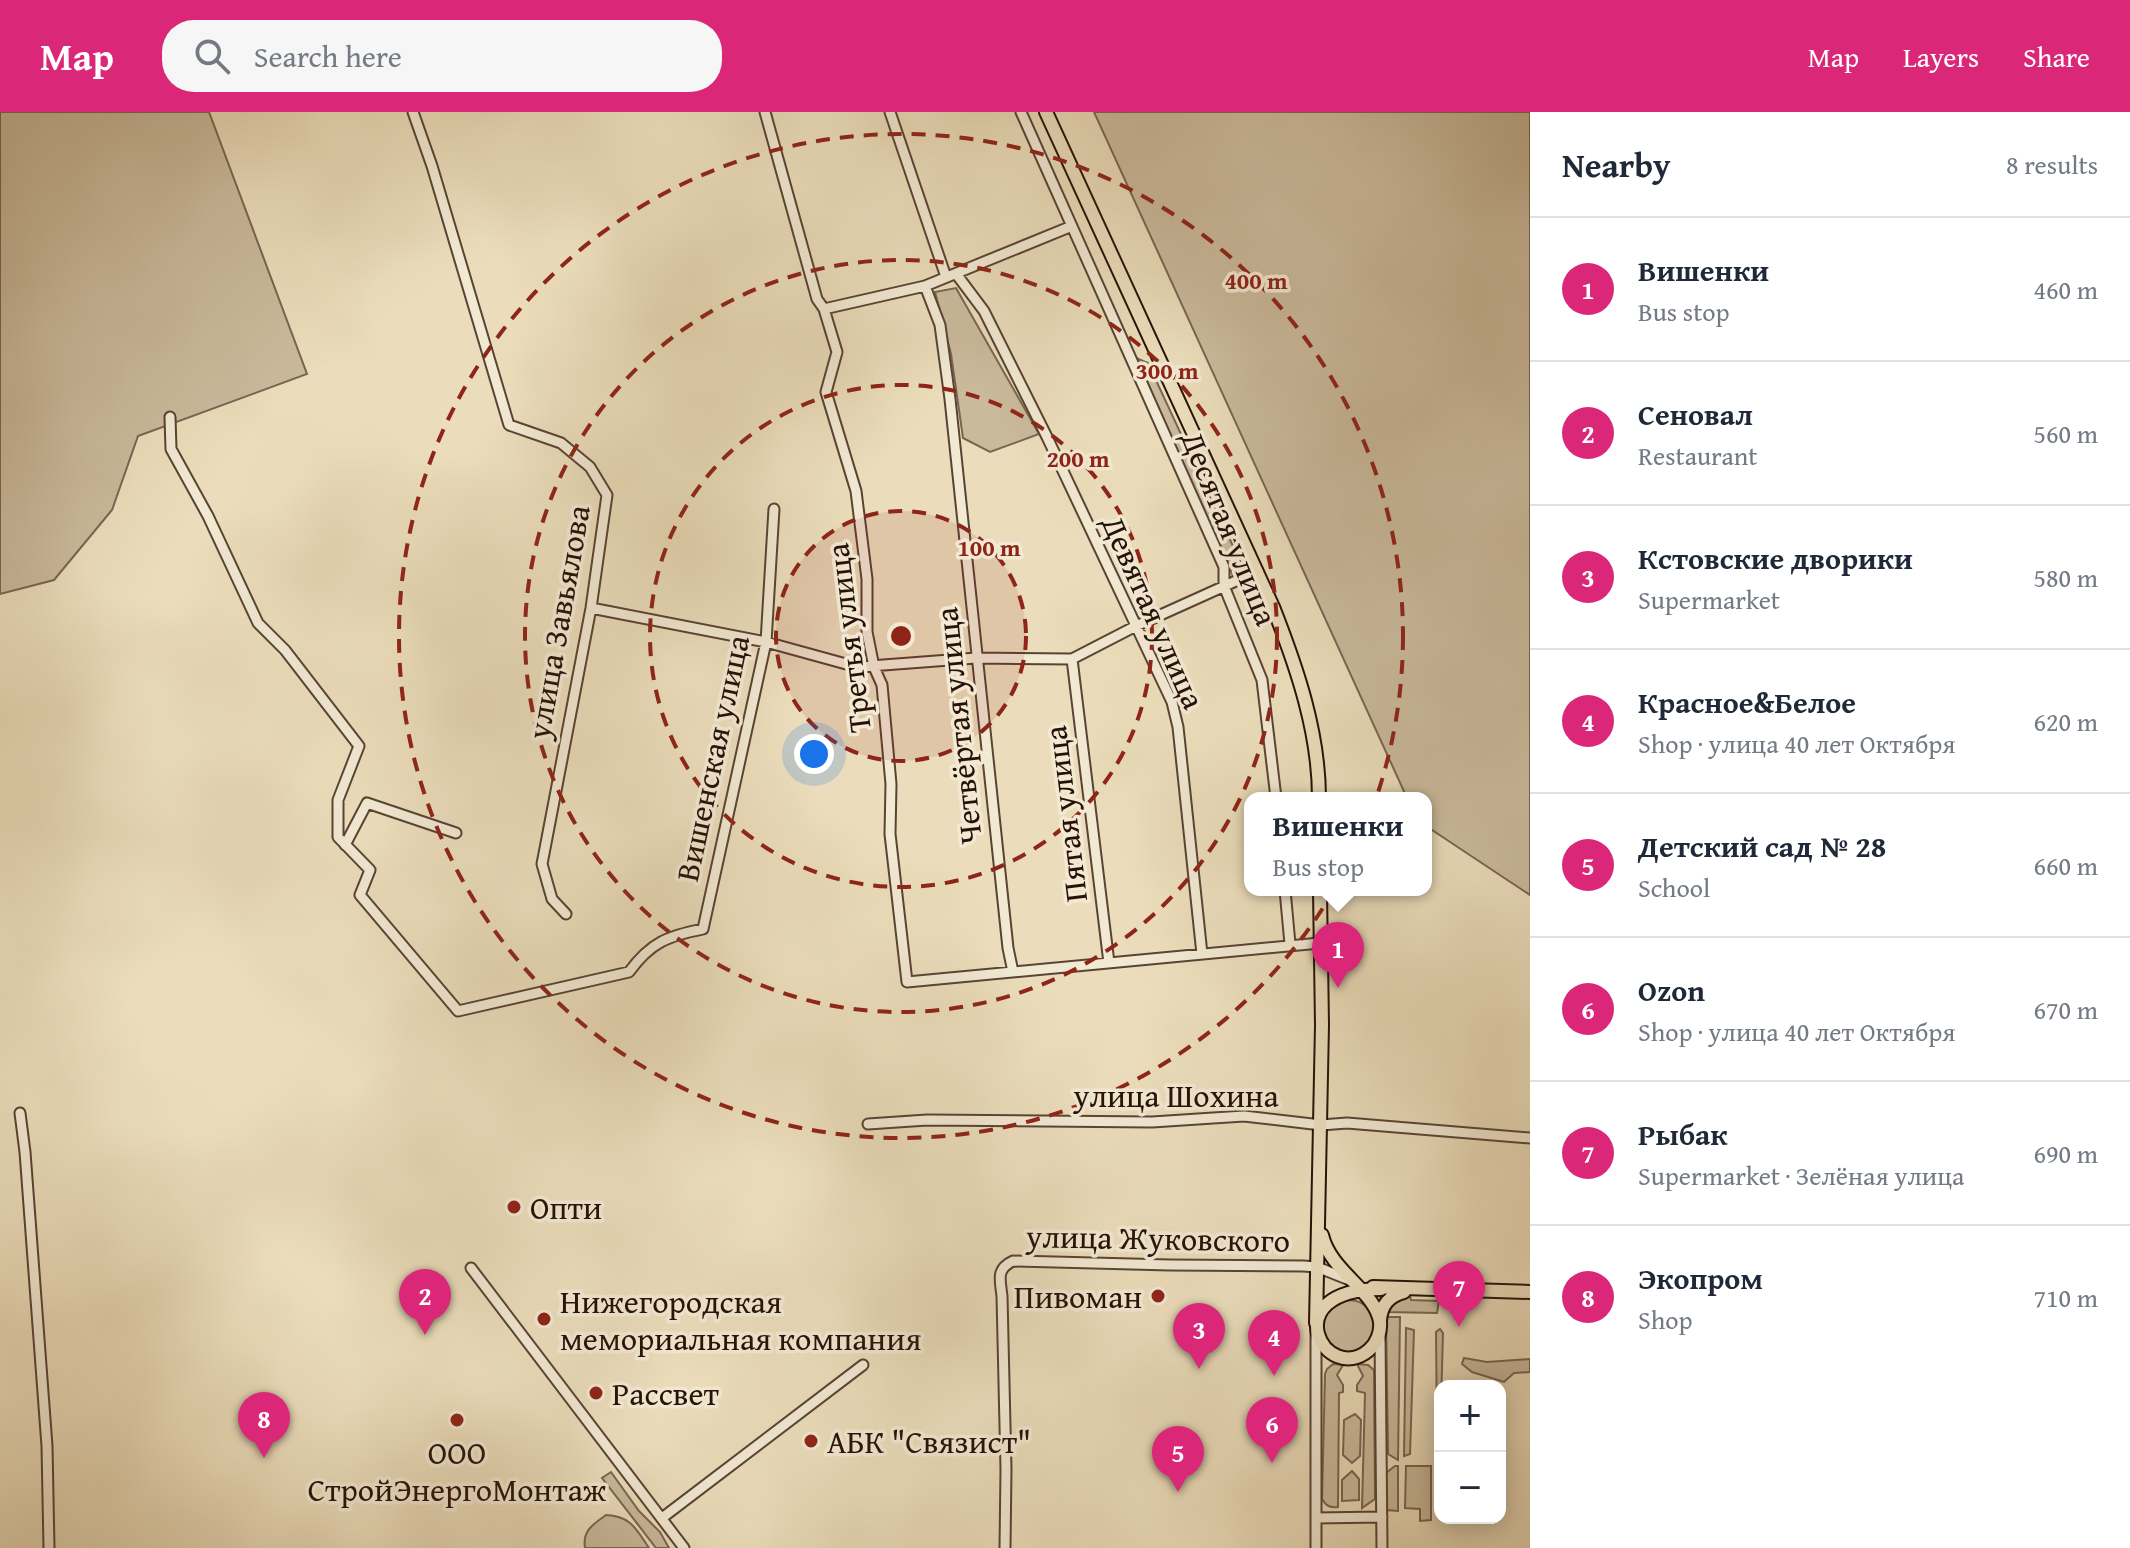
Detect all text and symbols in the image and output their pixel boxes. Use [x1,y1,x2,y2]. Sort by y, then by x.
search box [162,20,722,92]
text: Map [40,28,114,84]
icon: search [190,34,234,78]
text: Search here [254,34,402,78]
text: Map [1808,36,1859,77]
text: Layers [1903,36,1979,77]
text: Share [2023,36,2090,77]
text: Nearby [1562,140,1671,189]
text: 8 results [2006,145,2098,184]
text: Вишенки [1638,248,1769,292]
text: 400 m [1224,263,1288,298]
text: 1 [1581,270,1595,309]
text: 460 m [2033,270,2098,309]
text: Bus stop [1638,292,1730,331]
text: 300 m [1135,353,1199,388]
text: Сеновал [1638,392,1753,436]
text: 2 [1581,414,1595,453]
text: 560 m [2033,414,2098,453]
street label: Десятая улица [1169,423,1291,633]
text: Restaurant [1638,436,1758,475]
text: 200 m [1046,441,1110,476]
street label: улица Завьялова [514,501,602,744]
street label: Девятая улица [1090,507,1218,717]
text: 100 m [957,530,1021,565]
text: Кстовские дворики [1638,536,1913,580]
street label: Третья улица [813,540,883,735]
text: 3 [1581,558,1595,597]
text: 580 m [2033,558,2098,597]
text: Supermarket [1638,580,1780,619]
street label: Четвёртая улица [922,604,994,847]
centre of rings [887,622,915,650]
street label: Вишенская улица [663,630,761,886]
text: Красное&Белое [1638,680,1856,724]
text: 4 [1581,702,1595,741]
text: 620 m [2033,702,2098,741]
street label: Пятая улица [1031,722,1099,905]
text: Shop · улица 40 лет Октября [1638,724,1955,763]
your location [794,734,834,774]
popup [1244,792,1432,896]
text: Вишенки [1272,803,1404,847]
text: Детский сад № 28 [1638,824,1886,868]
text: 5 [1581,846,1595,885]
text: 660 m [2033,846,2098,885]
text: Bus stop [1272,847,1364,886]
text: School [1638,868,1710,907]
pin: 1 [1312,922,1364,988]
text: Ozon [1638,968,1705,1012]
text: 6 [1581,990,1595,1029]
text: 670 m [2033,990,2098,1029]
text: Shop · улица 40 лет Октября [1638,1012,1955,1051]
street label: улица Шохина [1072,1072,1280,1119]
text: Рыбак [1638,1112,1728,1156]
text: 7 [1581,1134,1595,1173]
text: 690 m [2033,1134,2098,1173]
text: Supermarket · Зелёная улица [1638,1156,1964,1195]
place label: Опти [530,1184,602,1231]
marker: Опти [505,1198,523,1216]
street label: улица Жуковского [1025,1212,1290,1264]
text: Экопром [1638,1256,1763,1300]
pin: 7 [1433,1261,1485,1327]
pin: 2 [399,1269,451,1335]
place label: Пивоман [1014,1273,1142,1320]
place label: Нижегородская мемориальная компания [560,1278,921,1362]
text: 8 [1581,1278,1595,1317]
text: 710 m [2033,1278,2098,1317]
marker: Пивоман [1149,1287,1167,1305]
text: Shop [1638,1300,1693,1339]
pin: 3 [1173,1303,1225,1369]
marker: Нижегородская мемориальная компания [535,1310,553,1328]
pin: 4 [1248,1310,1300,1376]
place label: Рассвет [612,1370,719,1417]
map controls [1434,1380,1506,1524]
button: + [1434,1380,1506,1452]
marker: Рассвет [587,1384,605,1402]
pin: 8 [238,1392,290,1458]
pin: 6 [1246,1397,1298,1463]
marker: ООО СтройЭнергоМонтаж [448,1411,466,1429]
place label: АБК "Связист" [827,1418,1031,1465]
pin: 5 [1152,1426,1204,1492]
place label: ООО СтройЭнергоМонтаж [308,1429,607,1513]
marker: АБК "Связист" [802,1432,820,1450]
button: − [1434,1452,1506,1524]

